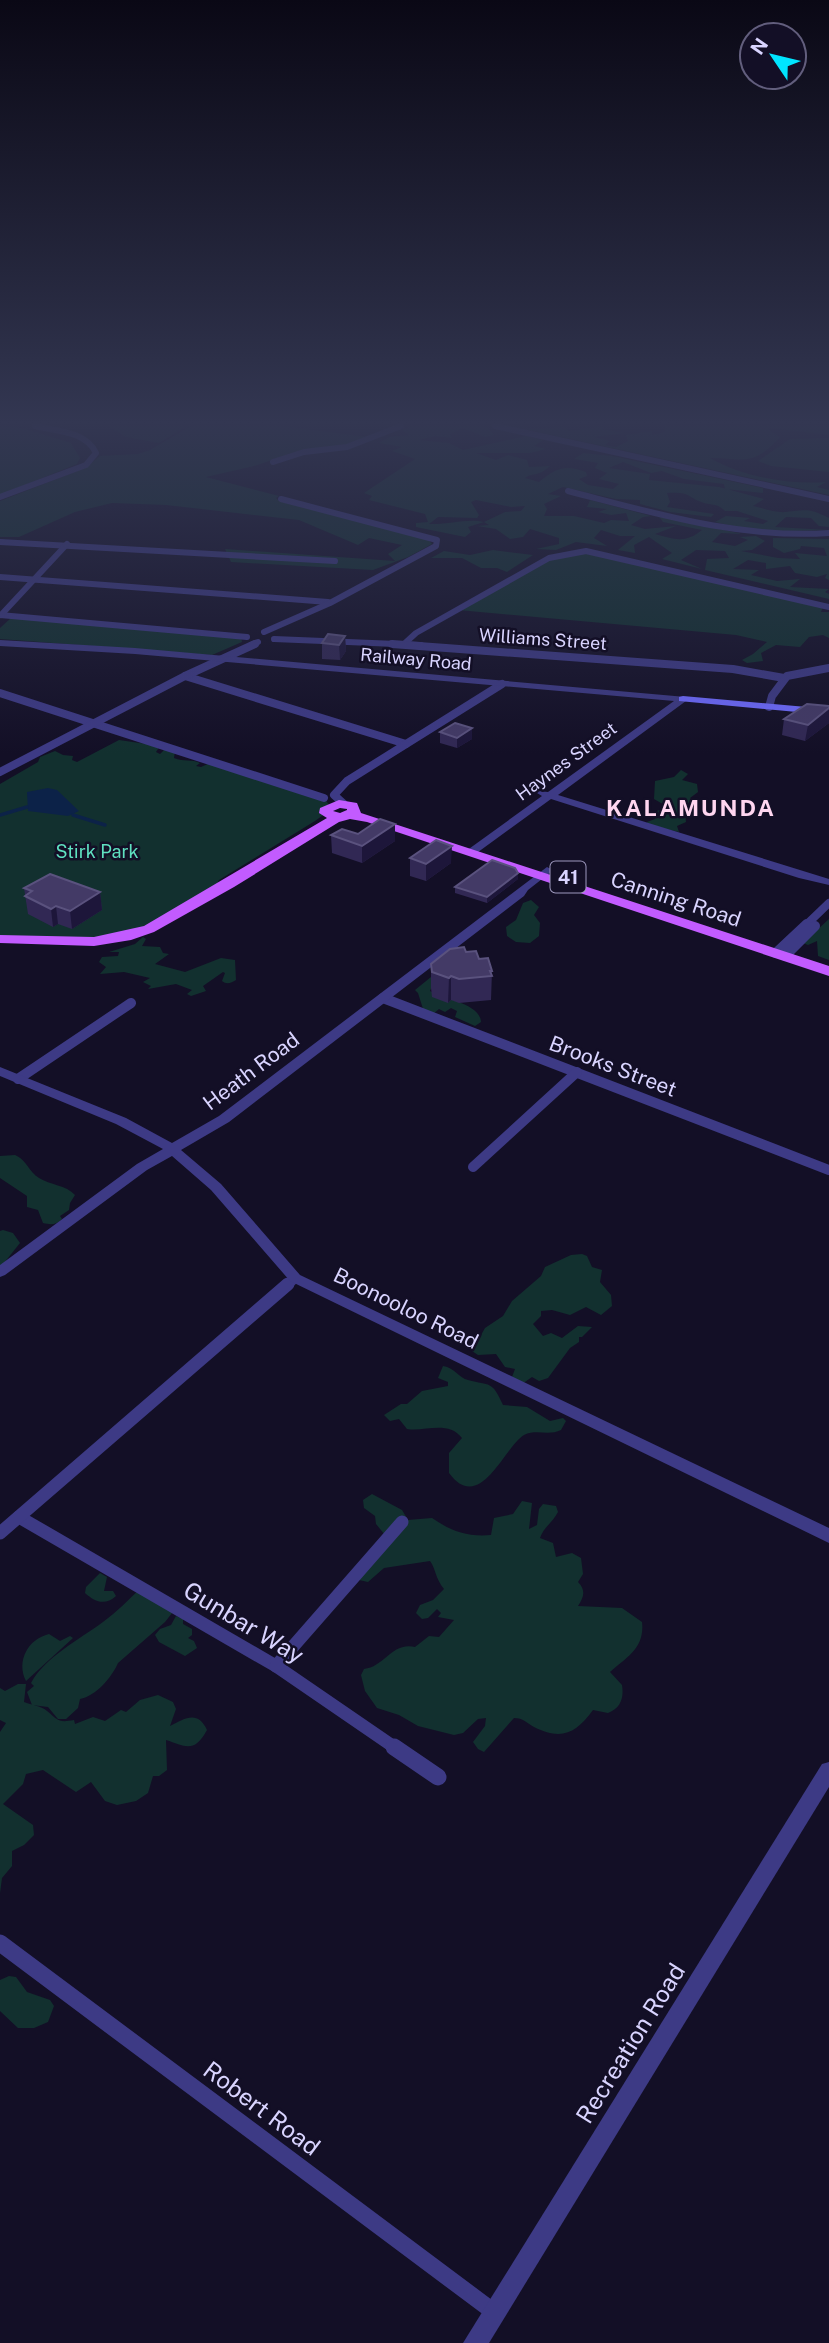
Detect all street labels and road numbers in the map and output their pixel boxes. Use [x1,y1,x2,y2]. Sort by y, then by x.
street label: Williams Street [478,624,608,654]
street label: Railway Road [359,644,473,674]
street label: Haynes Street [511,717,621,805]
road number: 41 [550,862,586,892]
street label: Canning Road [608,866,744,932]
street label: Heath Road [198,1027,304,1115]
street label: Brooks Street [546,1030,680,1102]
street label: Boonooloo Road [329,1262,483,1354]
street label: Gunbar Way [179,1575,309,1669]
street label: Recreation Road [570,1958,690,2128]
street label: Robert Road [198,2055,326,2161]

